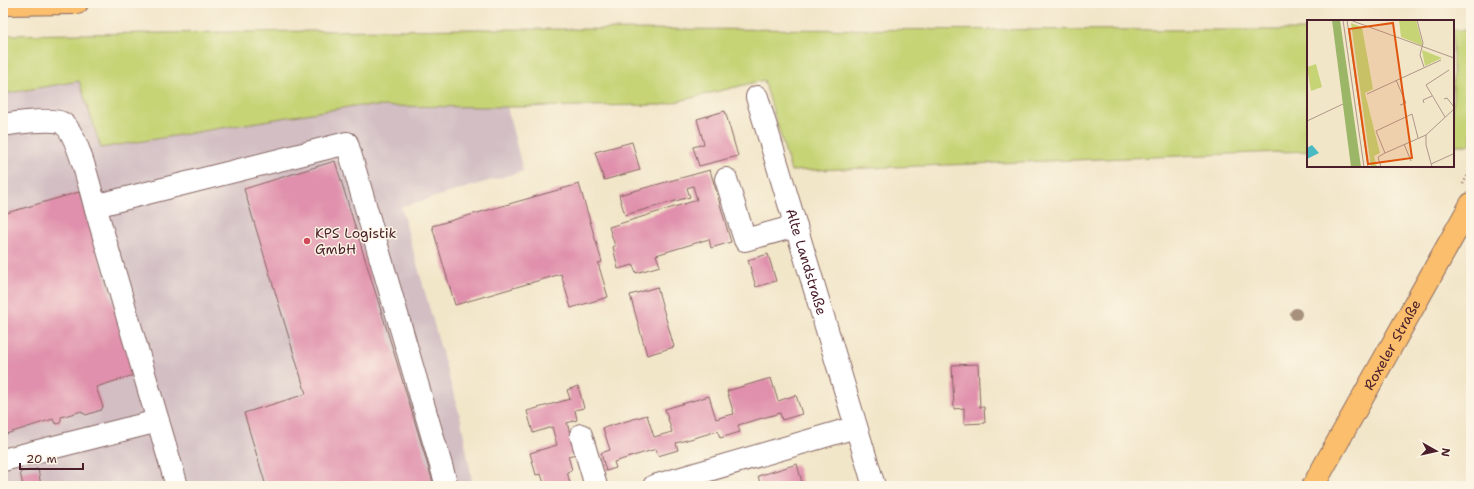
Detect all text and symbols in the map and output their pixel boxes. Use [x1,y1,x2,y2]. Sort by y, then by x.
inset map [1307,20,1454,167]
street label: Alte Landstraße [782,206,831,317]
place label: KPS Logistik GmbH [315,224,397,258]
marker: KPS Logistik GmbH [302,236,312,246]
street label: Roxeler Straße [1360,296,1425,393]
north arrow [1416,431,1456,471]
scale bar [20,445,83,471]
text: N [1437,447,1453,458]
text: 20 m [26,451,57,467]

